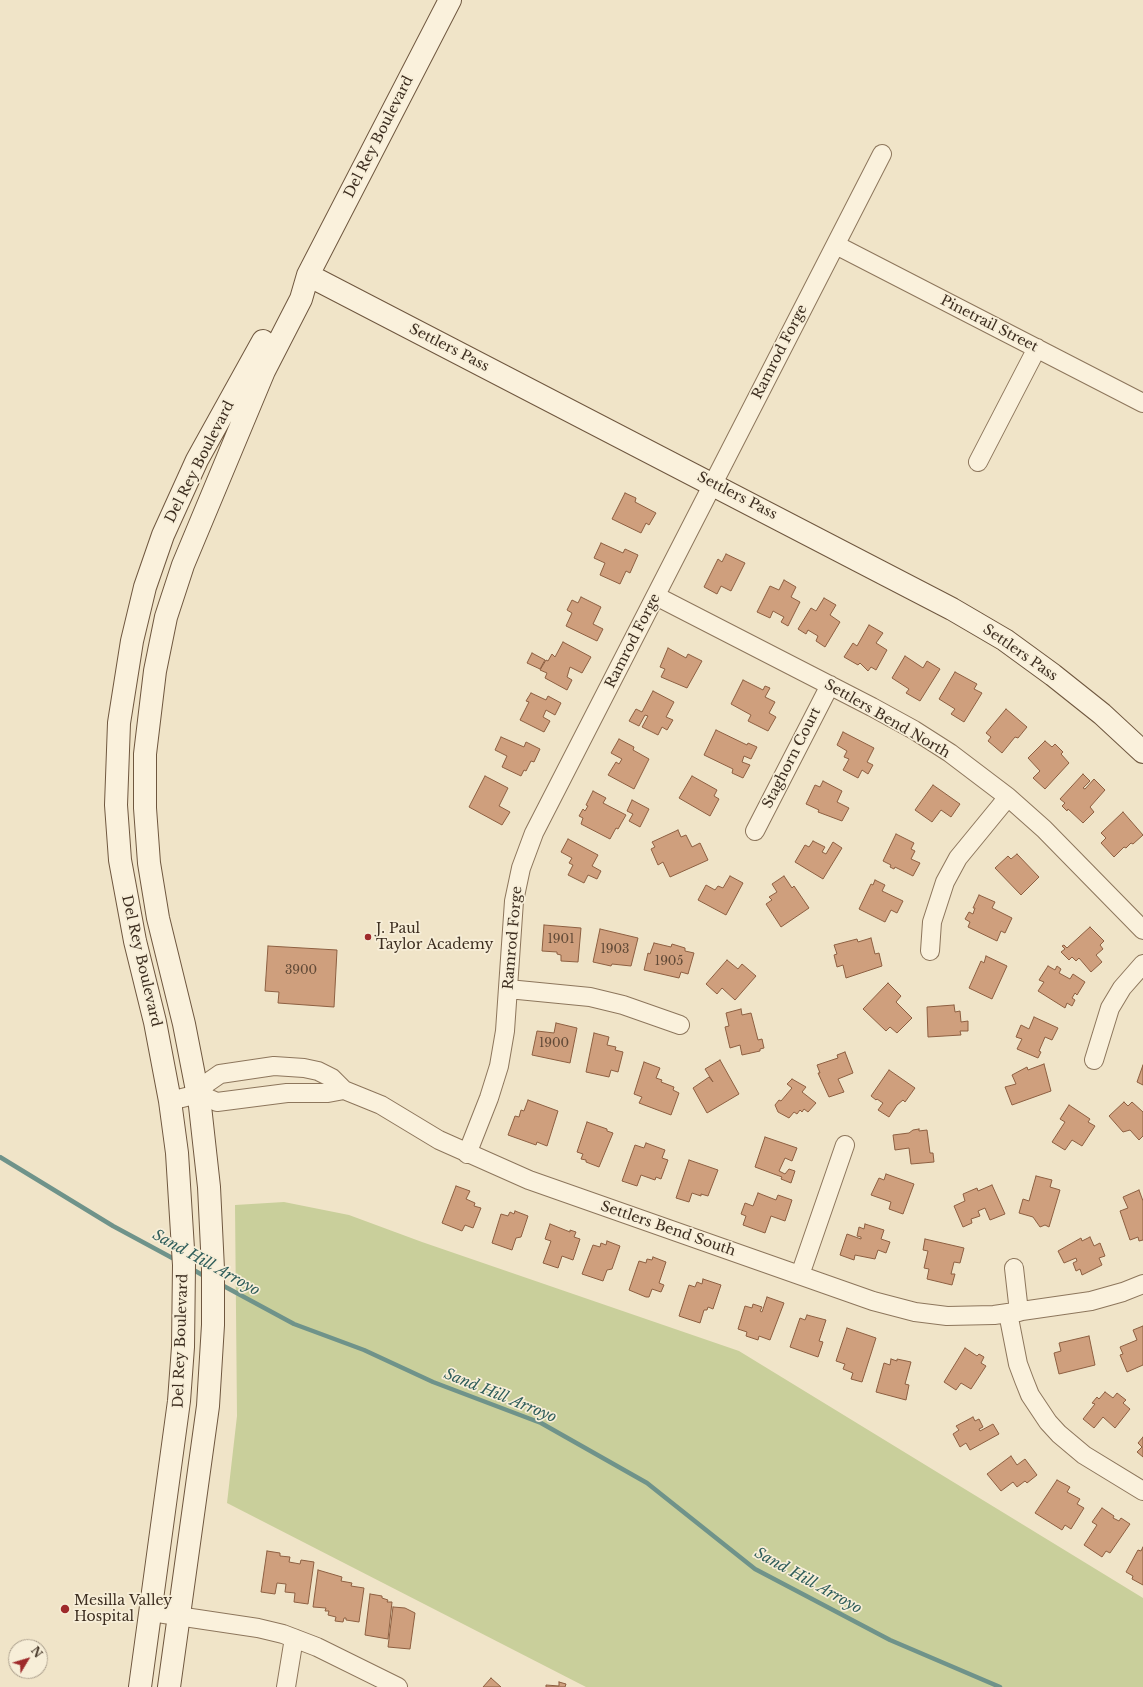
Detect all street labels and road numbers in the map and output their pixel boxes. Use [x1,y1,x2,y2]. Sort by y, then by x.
street label: Del Rey Boulevard [341,73,417,201]
street label: Pinetrail Street [937,292,1041,356]
street label: Ramrod Forge [749,302,811,402]
street label: Settlers Pass [406,321,492,375]
street label: Del Rey Boulevard [162,398,238,526]
street label: Settlers Pass [694,469,780,523]
street label: Ramrod Forge [602,591,664,691]
street label: Settlers Pass [979,621,1061,685]
street label: Settlers Bend North [821,676,953,762]
street label: Staghorn Court [759,705,825,811]
street label: Ramrod Forge [500,885,526,991]
street label: Del Rey Boulevard [118,894,164,1028]
street label: Settlers Bend South [598,1198,738,1260]
street label: Del Rey Boulevard [170,1273,192,1409]

